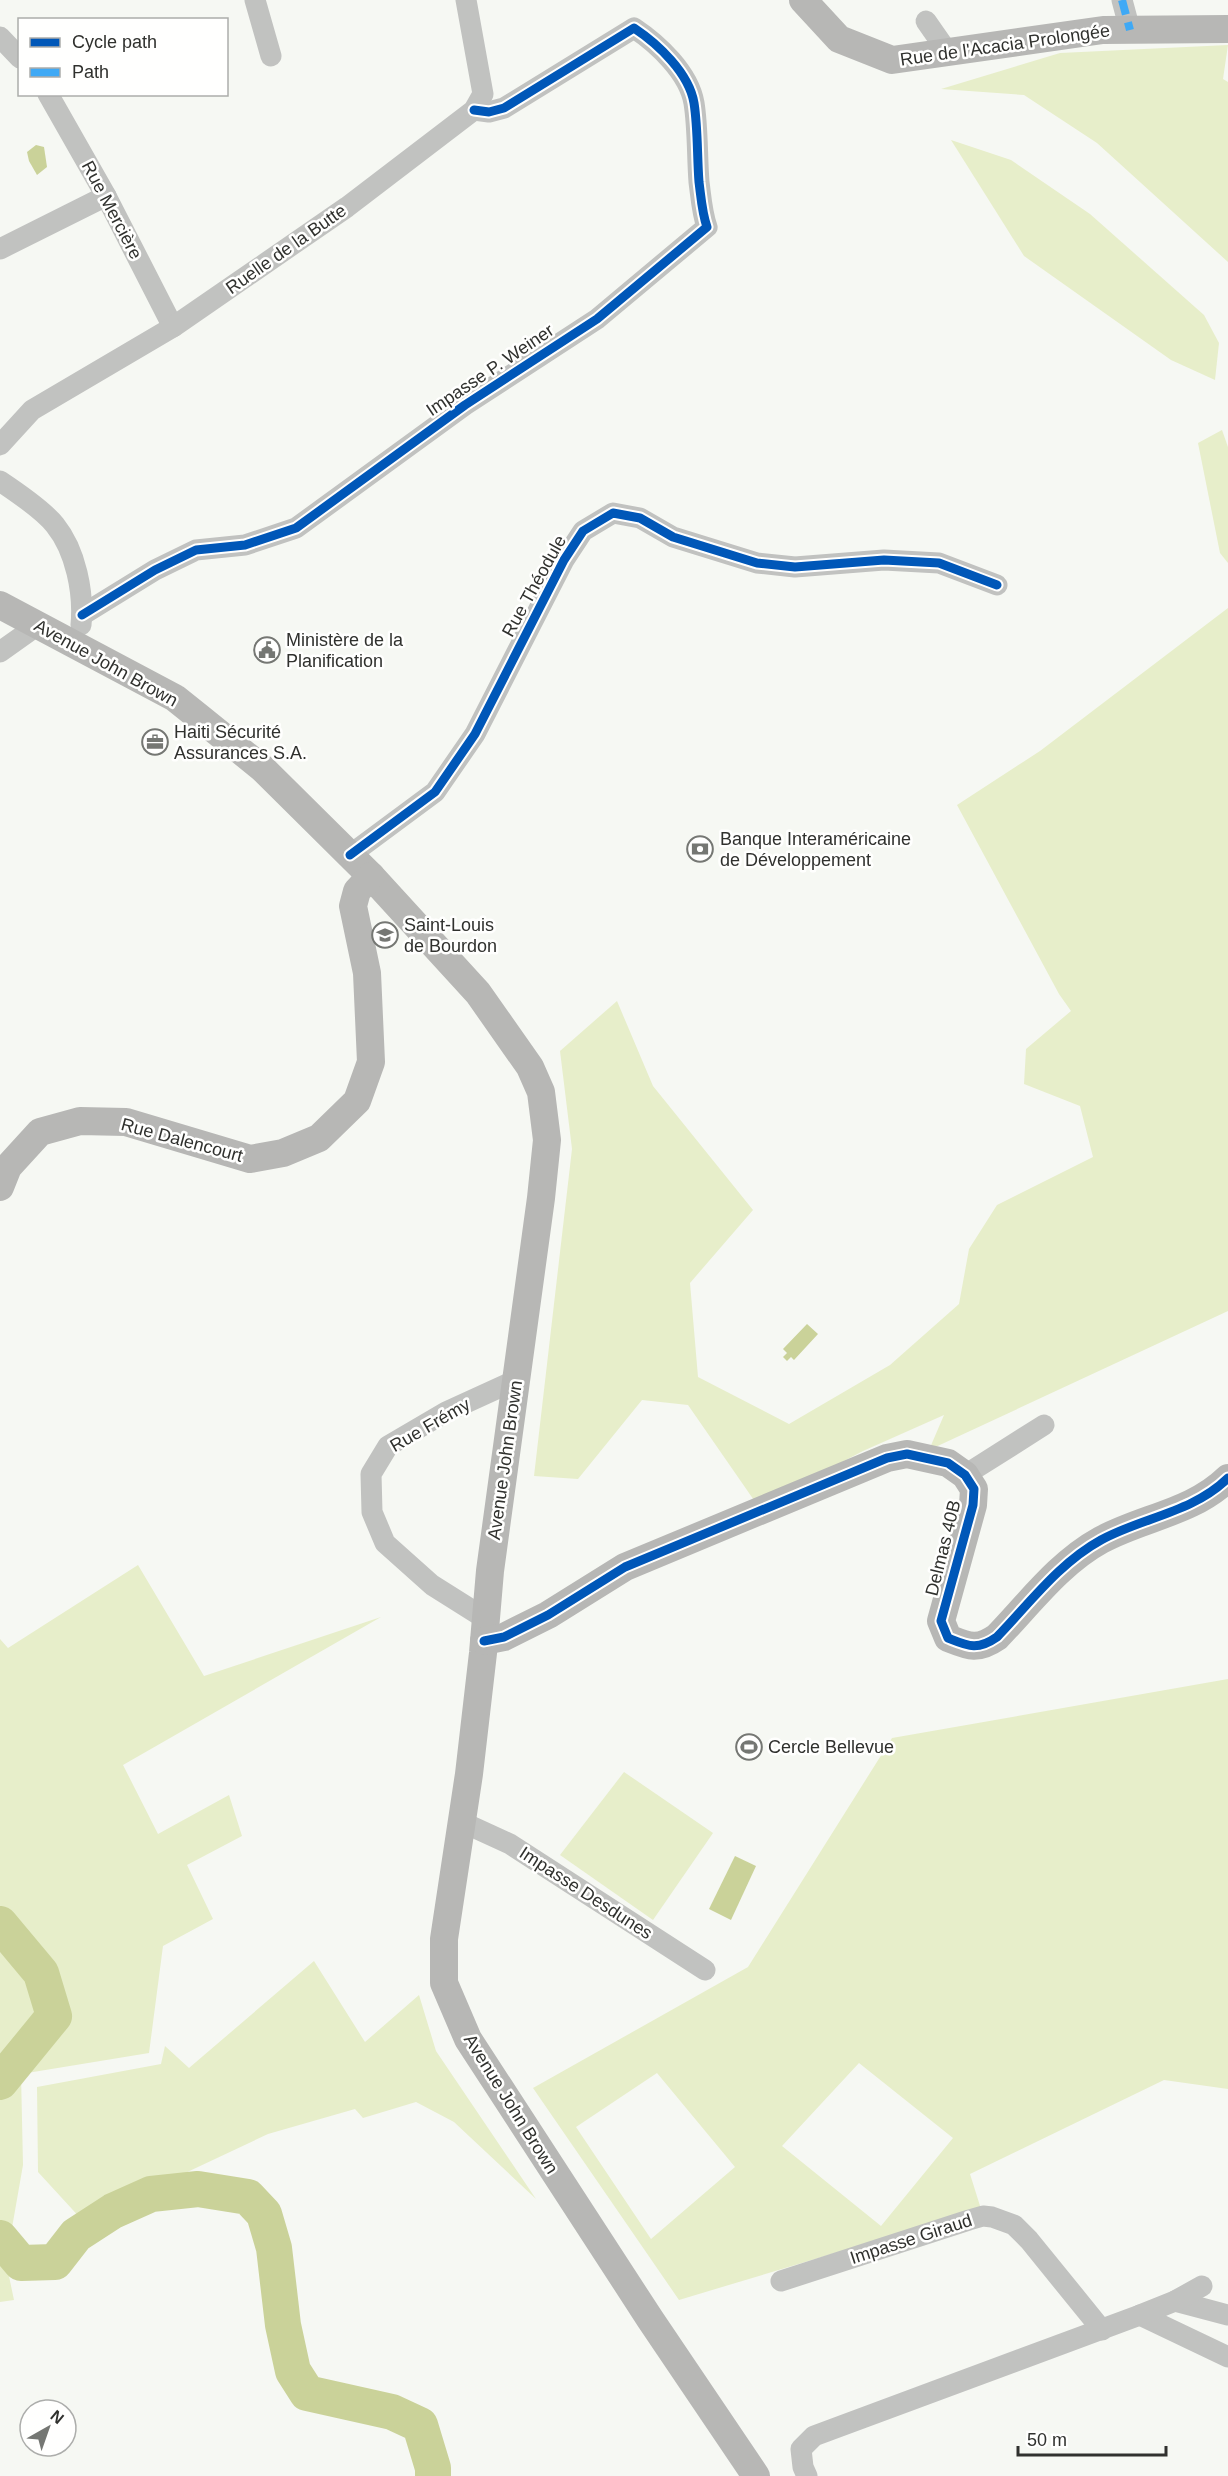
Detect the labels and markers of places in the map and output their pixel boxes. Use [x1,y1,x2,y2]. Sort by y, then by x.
place label: Ministère de la Planification [286,630,404,671]
public building icon: Ministère de la Planification [252,635,282,665]
place label: Haiti Sécurité Assurances S.A. [174,722,307,763]
office icon: Haiti Sécurité Assurances S.A. [140,727,170,757]
place label: Banque Interaméricaine de Développement [720,829,911,870]
bank icon: Banque Interaméricaine de Développement [685,834,715,864]
place label: Saint-Louis de Bourdon [404,915,497,956]
school or university icon: Saint-Louis de Bourdon [370,920,400,950]
sports icon: Cercle Bellevue [734,1732,764,1762]
place label: Cercle Bellevue [768,1737,894,1757]

